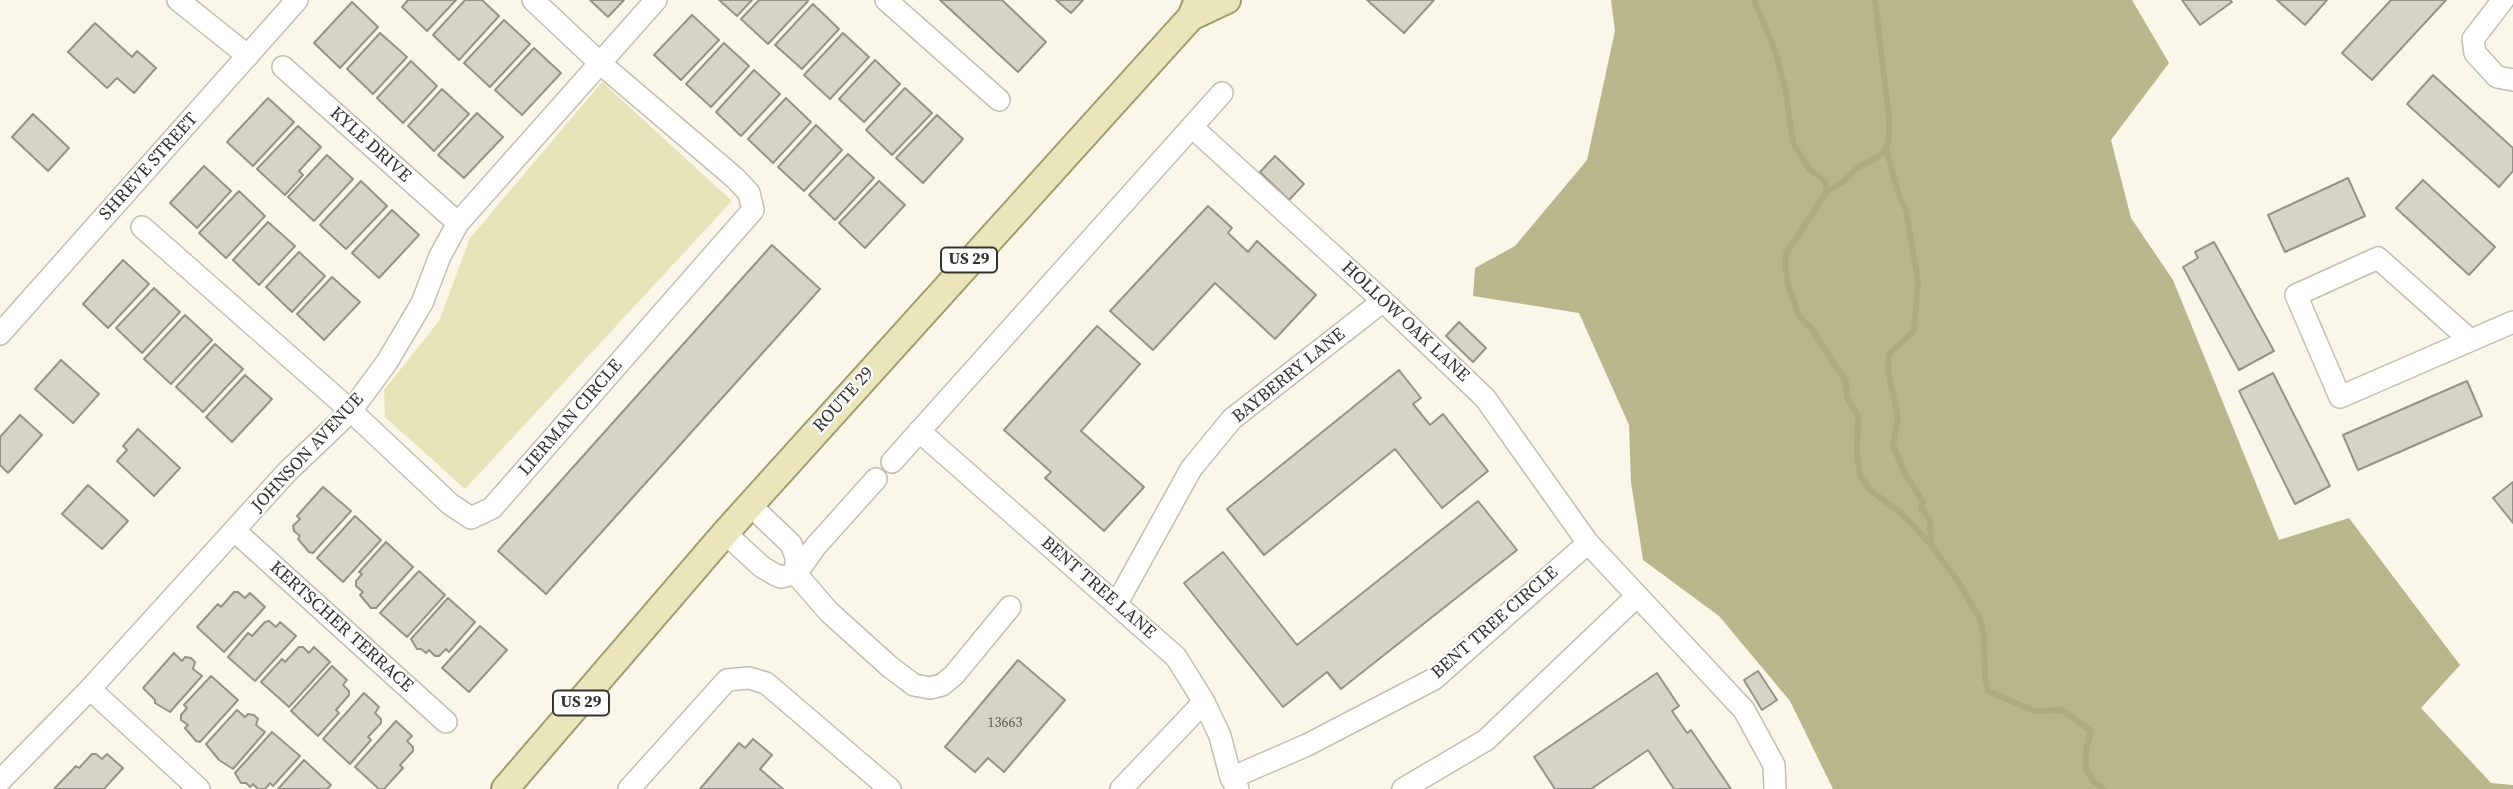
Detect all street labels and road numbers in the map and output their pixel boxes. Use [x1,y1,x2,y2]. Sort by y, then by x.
street label: KYLE DRIVE [325,103,415,187]
street label: SHREVE STREET [95,109,203,225]
road number: US 29 [941,248,997,272]
street label: HOLLOW OAK LANE [1337,257,1473,387]
street label: BAYBERRY LANE [1228,324,1350,428]
street label: LIERMAN CIRCLE [515,355,627,481]
street label: ROUTE 29 [809,363,879,437]
street label: JOHNSON AVENUE [247,389,369,517]
street label: BENT TREE LANE [1036,532,1160,644]
street label: KERTSCHER TERRACE [265,557,417,697]
street label: BENT TREE CIRCLE [1427,562,1563,684]
road number: US 29 [553,690,609,716]

